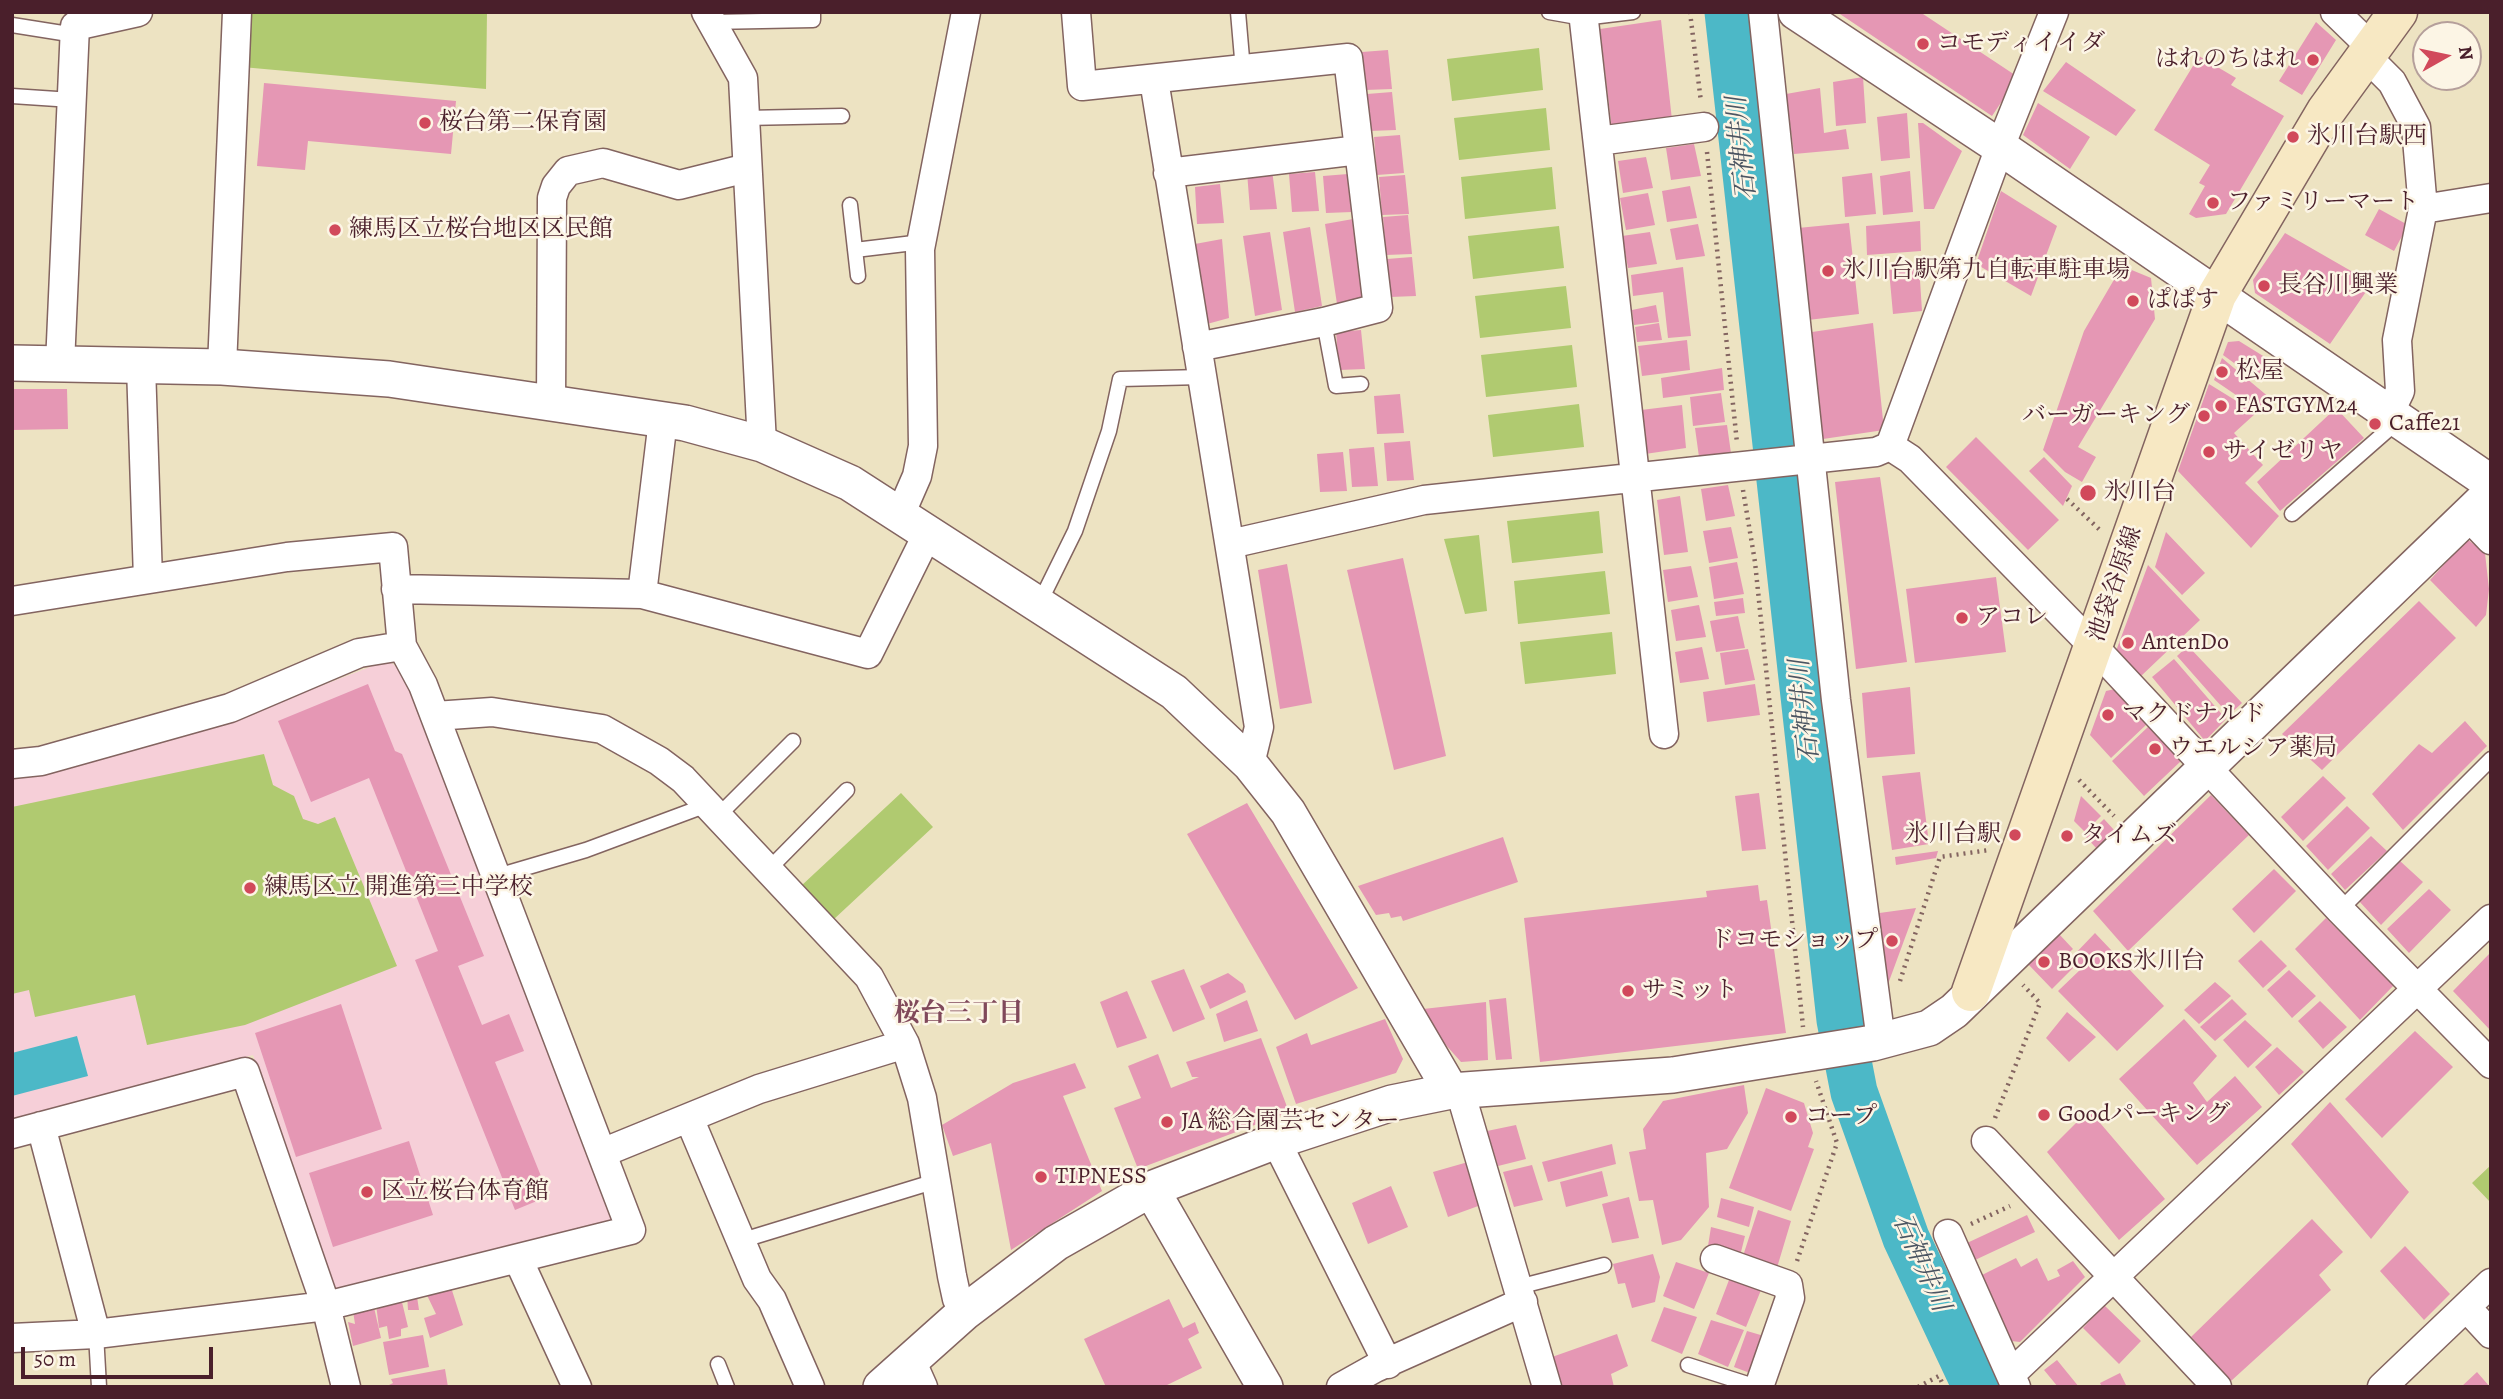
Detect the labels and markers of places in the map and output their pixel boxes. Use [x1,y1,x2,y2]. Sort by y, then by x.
place label: コモディイイダ [1937,30,2105,58]
marker: コモディイイダ [1915,36,1931,52]
place label: はれのちはれ [2155,46,2299,74]
marker: はれのちはれ [2305,52,2321,68]
place label: 桜台第二保育園 [439,109,607,137]
marker: 桜台第二保育園 [417,115,433,131]
place label: 氷川台駅西 [2307,123,2427,151]
marker: 氷川台駅西 [2285,129,2301,145]
place label: ファミリーマート [2227,189,2419,217]
marker: ファミリーマート [2205,195,2221,211]
place label: 練馬区立桜台地区区民館 [349,216,613,244]
marker: 練馬区立桜台地区区民館 [327,222,343,238]
place label: 氷川台駅第九自転車駐車場 [1842,257,2130,285]
marker: 氷川台駅第九自転車駐車場 [1820,263,1836,279]
place label: 長谷川興業 [2278,272,2398,300]
marker: 長谷川興業 [2256,278,2272,294]
place label: ぱぱす [2147,287,2219,315]
marker: ぱぱす [2125,293,2141,309]
place label: 松屋 [2236,358,2284,386]
marker: 松屋 [2214,364,2230,380]
place label: FASTGYM24 [2235,392,2358,420]
marker: FASTGYM24 [2213,398,2229,414]
place label: バーガーキング [2022,402,2190,430]
marker: バーガーキング [2196,408,2212,424]
place label: Caffe21 [2389,410,2460,438]
marker: Caffe21 [2367,416,2383,432]
place label: サイゼリヤ [2223,438,2343,466]
marker: サイゼリヤ [2201,444,2217,460]
place label: 氷川台 [2104,479,2176,507]
marker: 氷川台 [2078,483,2098,503]
place label: アコレ [1976,604,2048,632]
marker: アコレ [1954,610,1970,626]
place label: AntenDo [2142,629,2229,657]
marker: AntenDo [2120,635,2136,651]
place label: マクドナルド [2122,701,2266,729]
marker: マクドナルド [2100,707,2116,723]
place label: ウエルシア薬局 [2169,735,2337,763]
marker: ウエルシア薬局 [2147,741,2163,757]
place label: 氷川台駅 [1905,821,2001,849]
place label: タイムズ [2081,822,2177,850]
marker: 氷川台駅 [2007,827,2023,843]
marker: タイムズ [2059,828,2075,844]
place label: 練馬区立 開進第三中学校 [264,874,533,902]
marker: 練馬区立 開進第三中学校 [242,880,258,896]
place label: ドコモショップ [1710,927,1878,955]
marker: ドコモショップ [1884,933,1900,949]
place label: BOOKS氷川台 [2058,948,2205,976]
marker: BOOKS氷川台 [2036,954,2052,970]
place label: サミット [1642,977,1738,1005]
marker: サミット [1620,983,1636,999]
place label: Goodパーキング [2058,1101,2230,1129]
place label: コープ [1805,1103,1877,1131]
marker: Goodパーキング [2036,1107,2052,1123]
place label: JA 総合園芸センター [1181,1108,1399,1136]
marker: コープ [1783,1109,1799,1125]
marker: JA 総合園芸センター [1159,1114,1175,1130]
place label: TIPNESS [1055,1163,1147,1191]
marker: TIPNESS [1033,1169,1049,1185]
place label: 区立桜台体育館 [381,1178,549,1206]
marker: 区立桜台体育館 [359,1184,375,1200]

